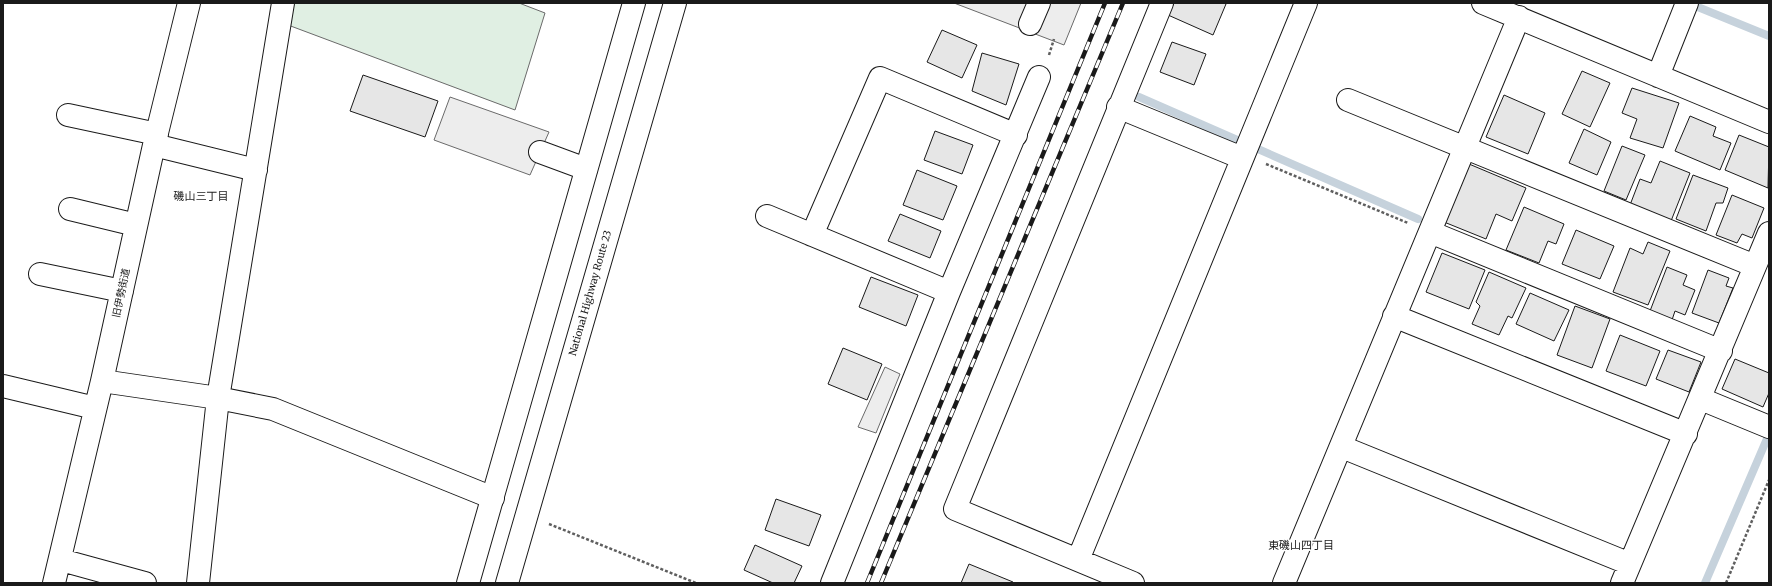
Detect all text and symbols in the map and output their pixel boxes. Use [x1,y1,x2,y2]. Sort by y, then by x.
district label: 磯山三丁目 [174,189,229,203]
street label: National Highway Route 23 [566,228,614,357]
street label: 旧伊勢街道 [109,267,133,319]
district label: 東磯山四丁目 [1268,538,1334,552]

